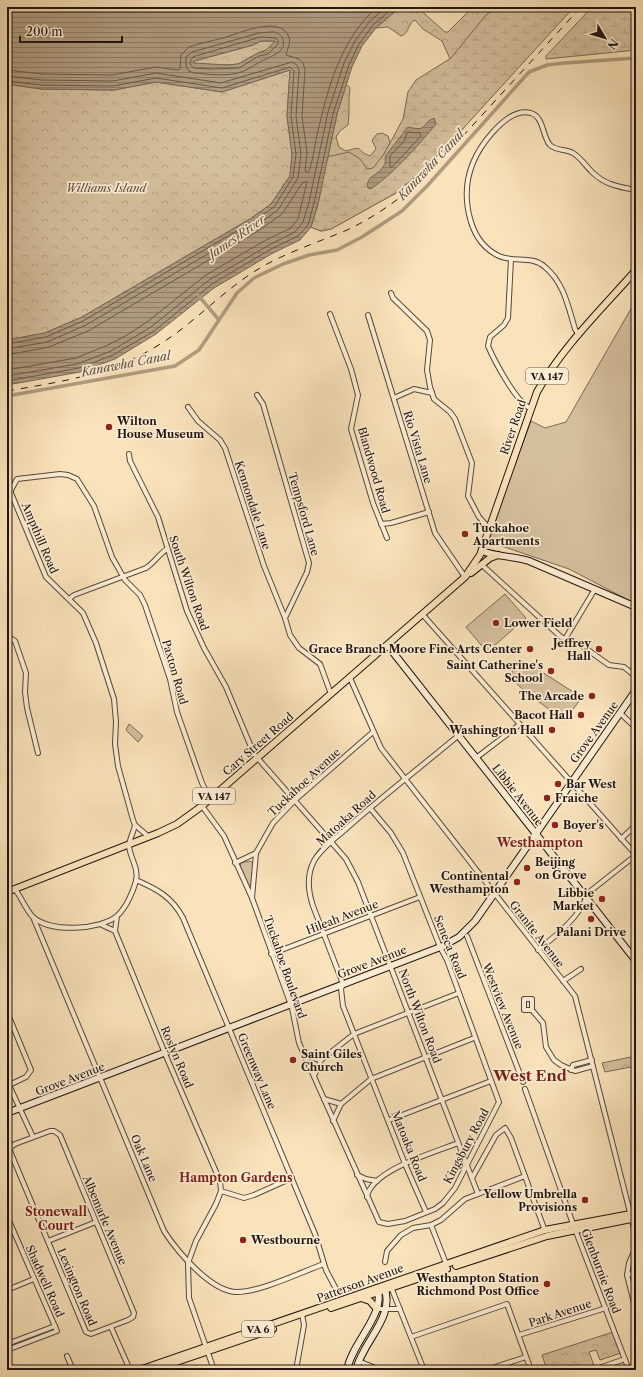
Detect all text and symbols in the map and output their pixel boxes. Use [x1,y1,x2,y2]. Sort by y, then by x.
scale bar [20,18,122,44]
north arrow [585,18,625,58]
text: 200 m [26,24,63,39]
text: N [604,36,621,53]
water label: Kanawha Canal [393,125,468,204]
park label: Williams Island [66,181,147,195]
water label: James River [202,211,269,264]
water label: Kanawha Canal [79,347,173,380]
road number: VA 147 [526,368,568,384]
street label: River Road [497,397,529,457]
street label: Rio Vista Lane [400,409,436,485]
place label: Wilton House Museum [116,414,204,441]
marker: Wilton House Museum [104,422,114,432]
street label: Blandwood Road [355,425,393,515]
street label: Kennondale Lane [232,459,274,551]
street label: Tempsford Lane [285,471,323,557]
street label: Ampthill Road [18,499,61,576]
place label: Tuckahoe Apartments [472,521,540,548]
marker: Tuckahoe Apartments [460,529,470,539]
street label: South Wilton Road [166,534,212,633]
place label: Lower Field [504,616,573,630]
marker: Lower Field [491,618,501,628]
place label: Jeffrey Hall [551,636,591,663]
street label: Paxton Road [159,638,191,706]
place label: Grace Branch Moore Fine Arts Center [309,642,523,656]
marker: Grace Branch Moore Fine Arts Center [525,644,535,654]
marker: Jeffrey Hall [594,644,604,654]
place label: Saint Catherine's School [447,658,543,685]
marker: Saint Catherine's School [546,666,556,676]
place label: The Arcade [519,689,584,703]
marker: The Arcade [587,691,597,701]
street label: Grove Avenue [567,698,621,766]
place label: Bacot Hall [514,708,573,722]
street label: Cary Street Road [220,709,296,778]
marker: Bacot Hall [576,710,586,720]
place label: Washington Hall [448,723,544,737]
marker: Washington Hall [547,725,557,735]
street label: Tuckahoe Avenue [265,745,343,819]
street label: Libbie Avenue [489,761,547,829]
place label: Bar West [566,777,617,791]
marker: Bar West [553,779,563,789]
street label: Matoaka Road [313,787,379,848]
road number: VA 147 [193,788,235,804]
place label: Fraiche [555,791,599,805]
marker: Fraiche [542,793,552,803]
place label: Boyer's [563,818,604,832]
marker: Boyer's [550,820,560,830]
district label: Westhampton [496,835,584,850]
place label: Beijing on Grove [535,855,587,882]
marker: Beijing on Grove [522,863,532,873]
place label: Continental Westhampton [429,869,509,896]
marker: Continental Westhampton [512,877,522,887]
place label: Libbie Market [553,886,595,913]
marker: Libbie Market [597,894,607,904]
street label: Hileah Avenue [304,897,380,937]
street label: Granite Avenue [507,898,567,970]
street label: Seneca Road [431,913,469,981]
street label: Tuckahoe Boulevard [261,914,309,1021]
marker: Palani Drive [586,914,596,924]
place label: Palani Drive [556,925,626,939]
street label: Grove Avenue [335,942,409,982]
street label: Westview Avenue [479,960,527,1051]
street label: North Wilton Road [396,967,445,1065]
street label: Roslyn Road [158,1024,196,1090]
street label: Greenway Lane [235,1031,279,1111]
place label: Saint Giles Church [301,1047,362,1074]
marker: Saint Giles Church [288,1055,298,1065]
street label: Grove Avenue [33,1059,107,1099]
district label: West End [492,1066,567,1085]
street label: Kingsbury Road [440,1106,492,1186]
street label: Matoaka Road [388,1109,430,1184]
street label: Oak Lane [128,1132,160,1184]
district label: Hampton Gardens [179,1170,293,1185]
street label: Albemarle Avenue [79,1172,130,1267]
place label: Yellow Umbrella Provisions [482,1187,578,1214]
marker: Yellow Umbrella Provisions [580,1195,590,1205]
district label: Stonewall Court [25,1204,87,1233]
street label: Glenburnie Road [578,1227,624,1316]
place label: Westbourne [250,1233,321,1247]
marker: Westbourne [238,1235,248,1245]
street label: Shadwell Road [23,1243,67,1320]
street label: Lexington Road [54,1246,100,1328]
street label: Patterson Avenue [315,1261,405,1305]
place label: Westhampton Station Richmond Post Office [415,1271,539,1298]
marker: Westhampton Station Richmond Post Office [542,1279,552,1289]
street label: Park Avenue [527,1296,593,1330]
road number: VA 6 [242,1321,274,1337]

